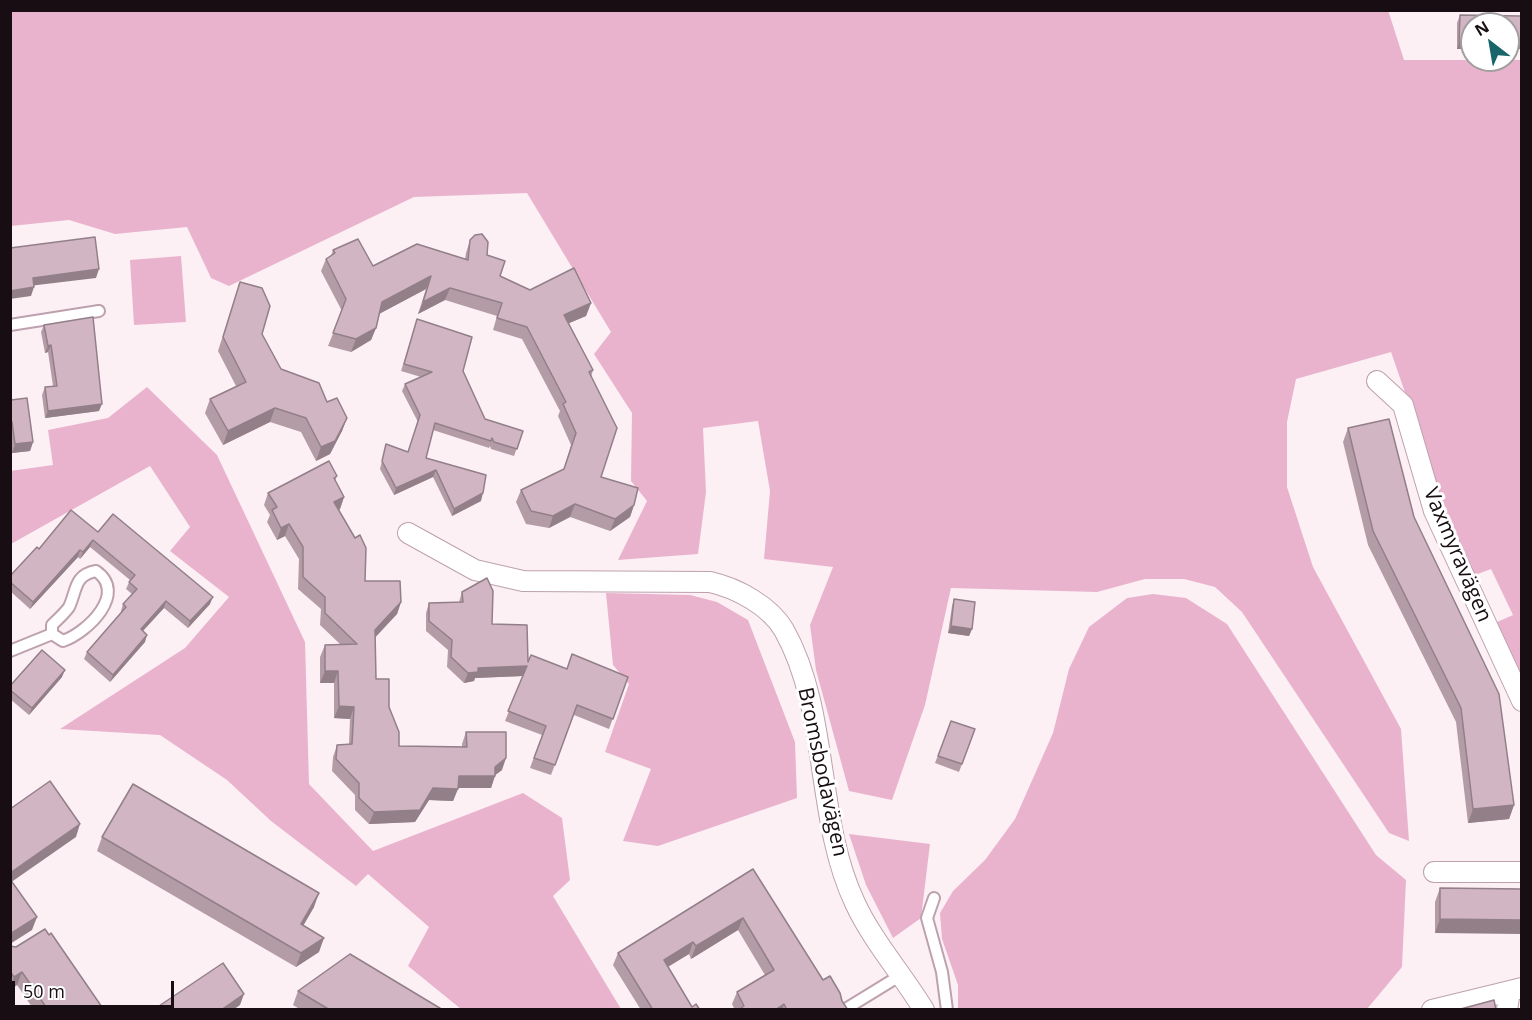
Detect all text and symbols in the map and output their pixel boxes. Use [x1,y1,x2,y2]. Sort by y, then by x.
north arrow [1460,12,1520,72]
text: N [1471,16,1493,41]
street label: Vaxmyravägen [1417,484,1497,626]
street label: Bromsbodavägen [792,685,852,859]
scale bar [15,969,177,1007]
text: 50 m [23,979,65,1003]

